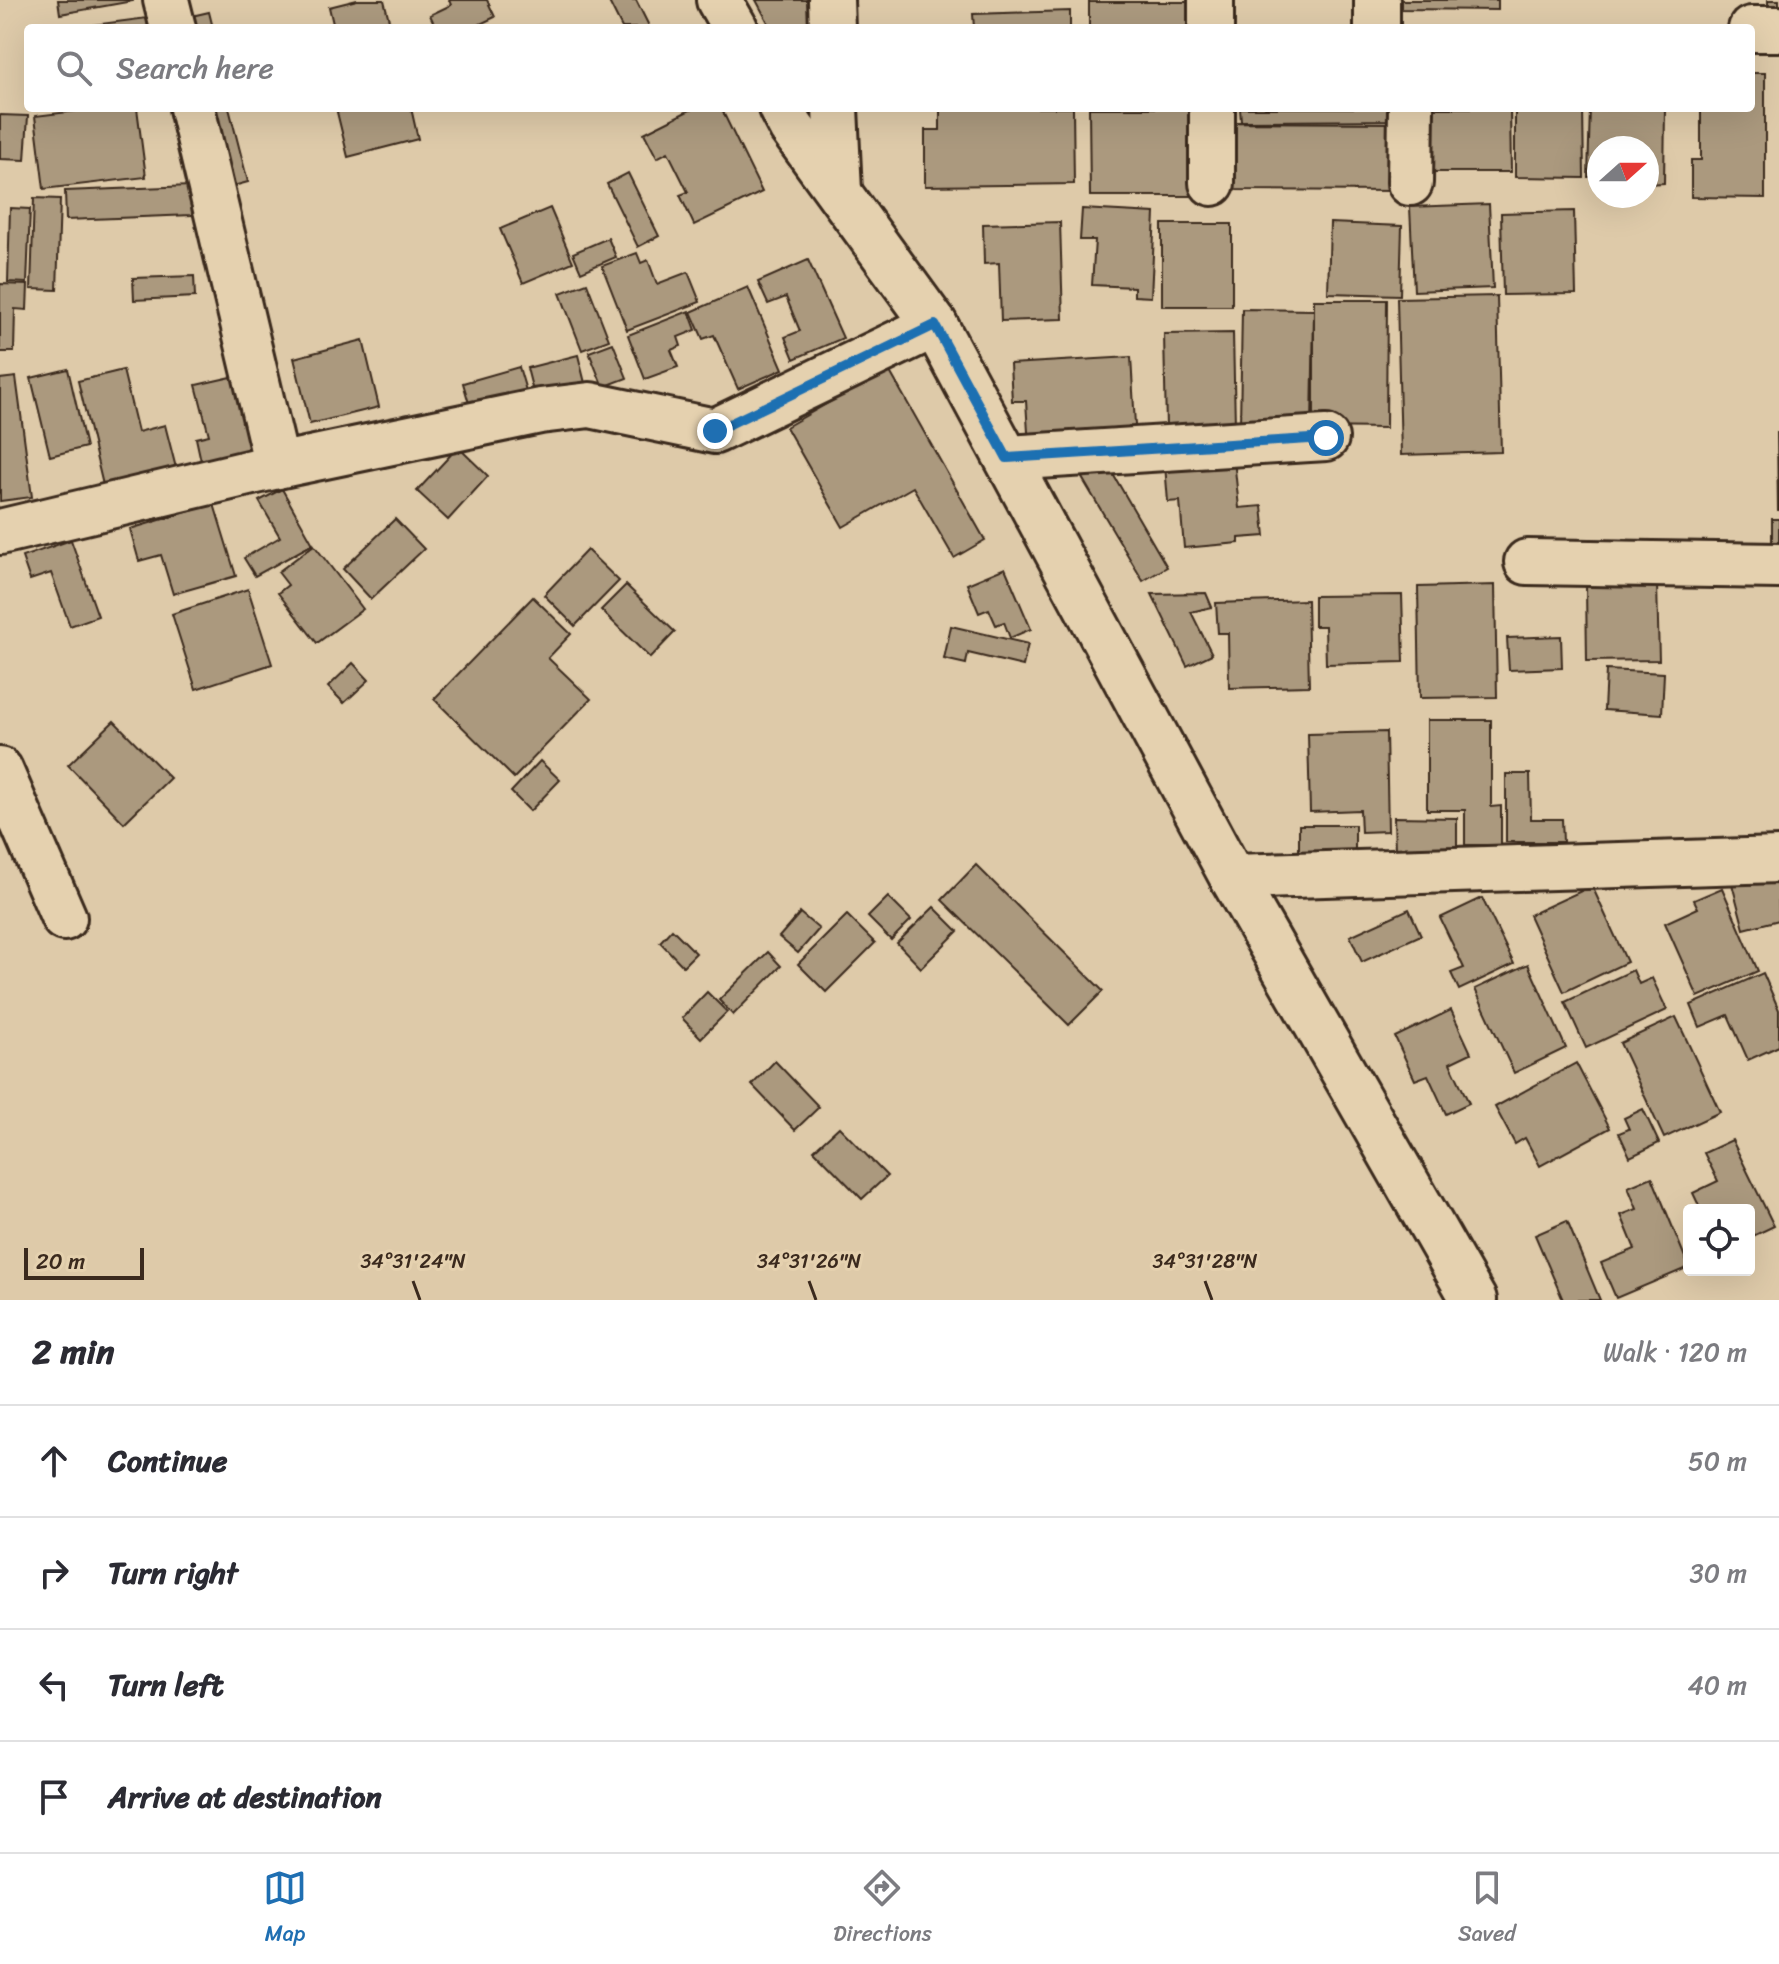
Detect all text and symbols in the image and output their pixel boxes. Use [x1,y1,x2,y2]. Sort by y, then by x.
search box [24,24,1755,112]
text: Search here [116,41,274,95]
icon: search [52,46,96,90]
north arrow [1587,136,1659,208]
route end [697,413,733,449]
route start [1308,420,1344,456]
map controls [1683,1204,1755,1276]
button: locate [1683,1204,1755,1276]
text: 20 m [36,1242,85,1281]
scale bar [24,1244,144,1280]
text: 34°31'24"N [360,1244,466,1279]
text: 34°31'26"N [757,1244,861,1279]
text: 34°31'28"N [1153,1244,1258,1279]
text: 2 min [32,1322,114,1382]
text: Walk · 120 m [1603,1329,1747,1375]
text: Continue [108,1434,227,1488]
text: 50 m [1688,1438,1747,1484]
icon: ahead [32,1439,76,1483]
text: Turn right [108,1546,238,1600]
text: 30 m [1690,1550,1747,1596]
icon: right [32,1551,76,1595]
text: Turn left [108,1658,224,1712]
text: 40 m [1688,1662,1747,1708]
icon: left [32,1663,76,1707]
text: Arrive at destination [108,1770,382,1824]
icon: arrive [32,1775,76,1819]
tab: Map [263,1866,307,1953]
tab: Directions [833,1866,932,1953]
tab: Saved [1458,1866,1516,1953]

